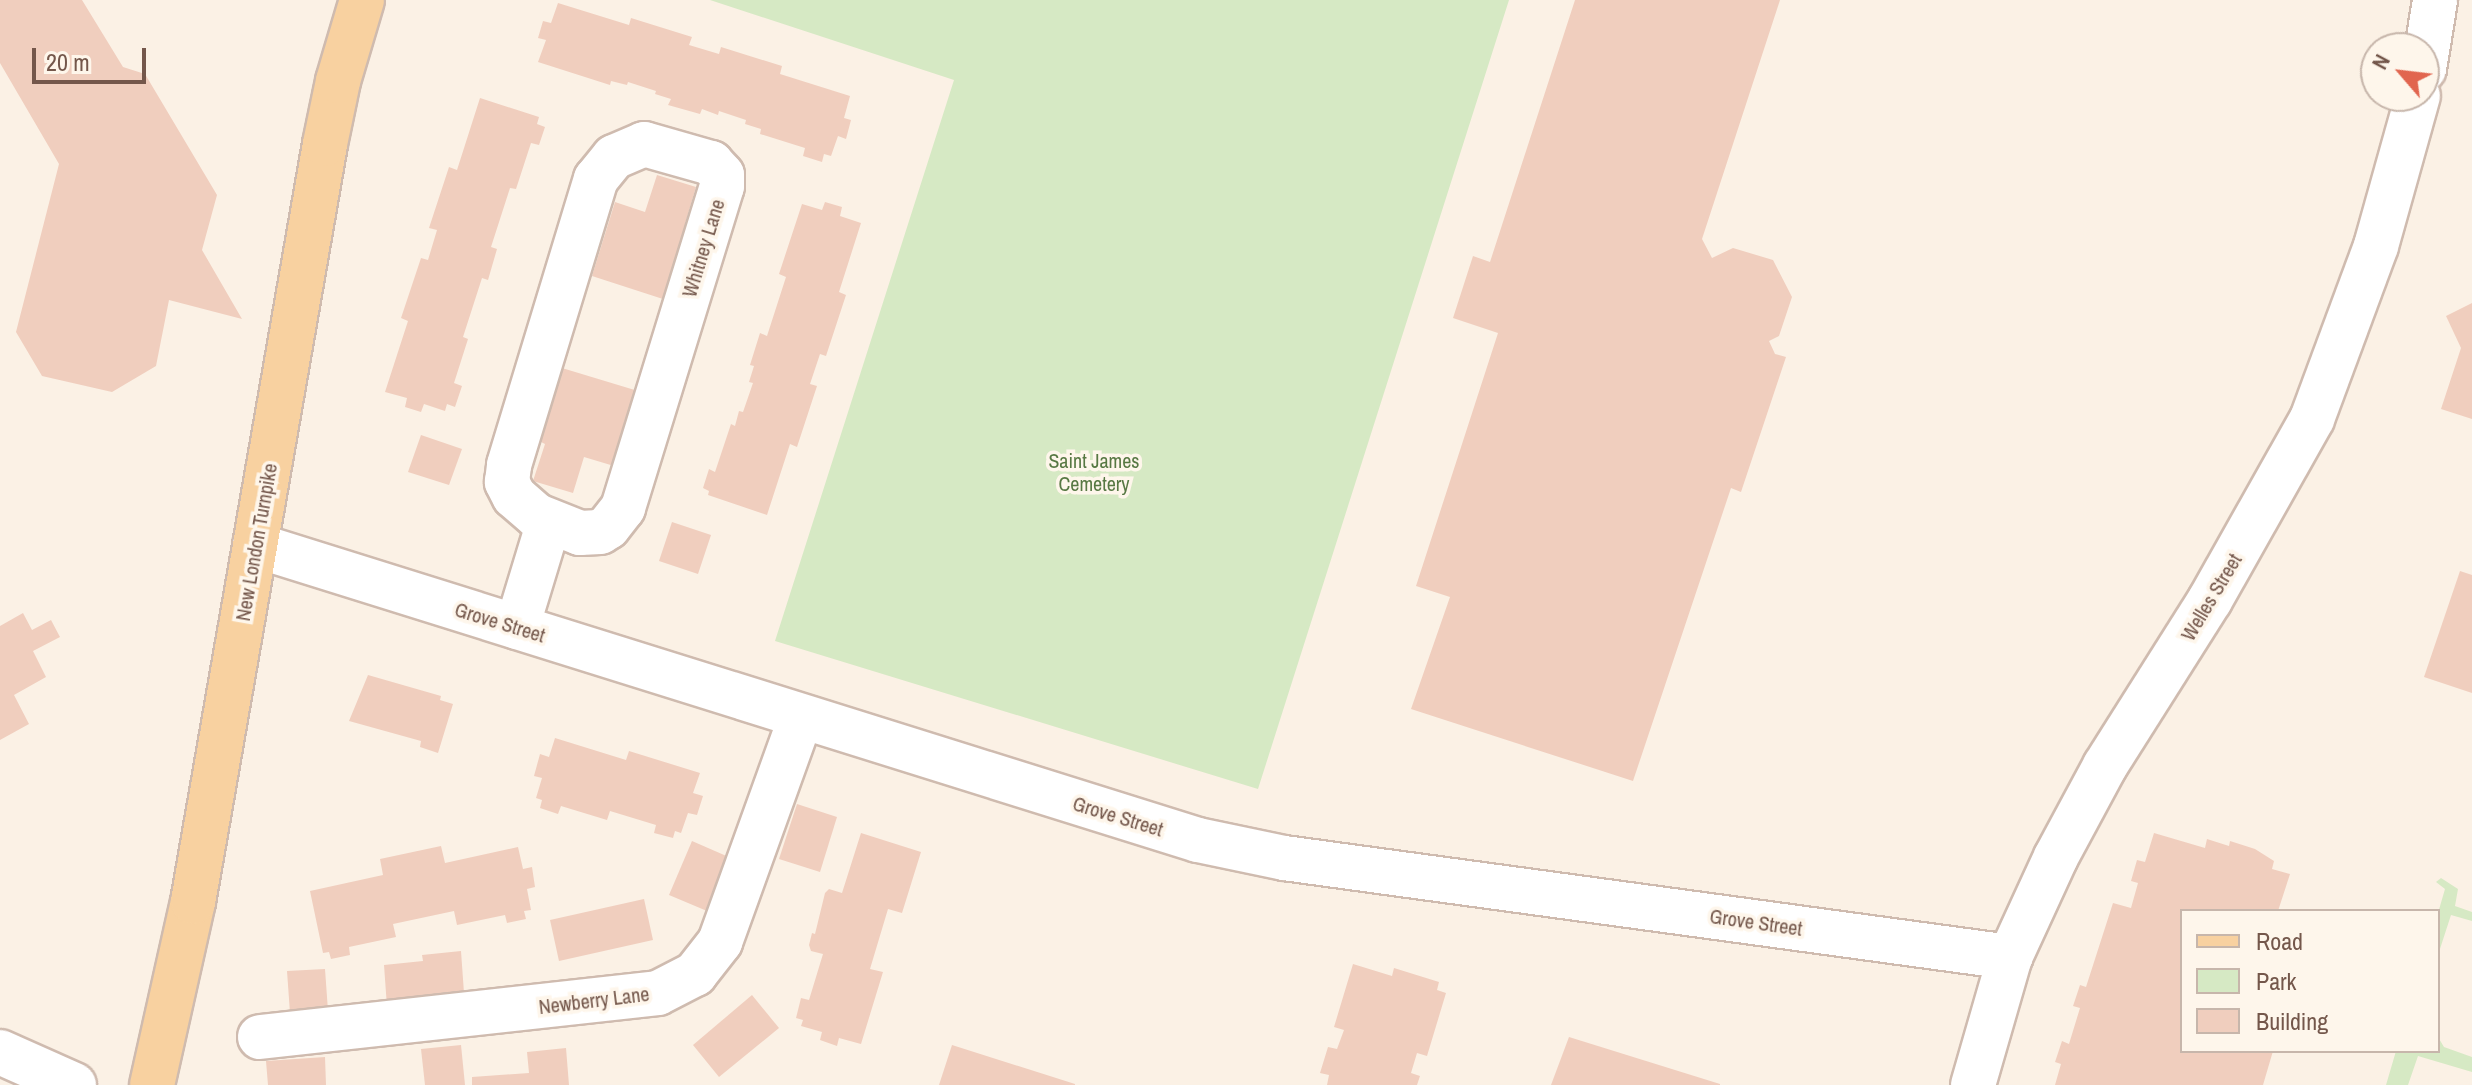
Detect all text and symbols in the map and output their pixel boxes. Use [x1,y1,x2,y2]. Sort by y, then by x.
scale bar [36,32,150,82]
north arrow [2360,32,2440,112]
text: 20 m [46,46,90,78]
text: N [2364,49,2397,74]
street label: Whitney Lane [677,196,729,300]
park label: Saint James Cemetery [1048,449,1140,496]
street label: New London Turnpike [230,461,282,623]
street label: Welles Street [2176,549,2246,645]
street label: Grove Street [452,597,548,647]
street label: Grove Street [1070,791,1166,841]
street label: Grove Street [1708,904,1804,940]
legend [2180,909,2440,1053]
text: Road [2256,925,2303,957]
text: Park [2256,965,2296,997]
street label: Newberry Lane [537,981,651,1019]
text: Building [2256,1005,2328,1037]

